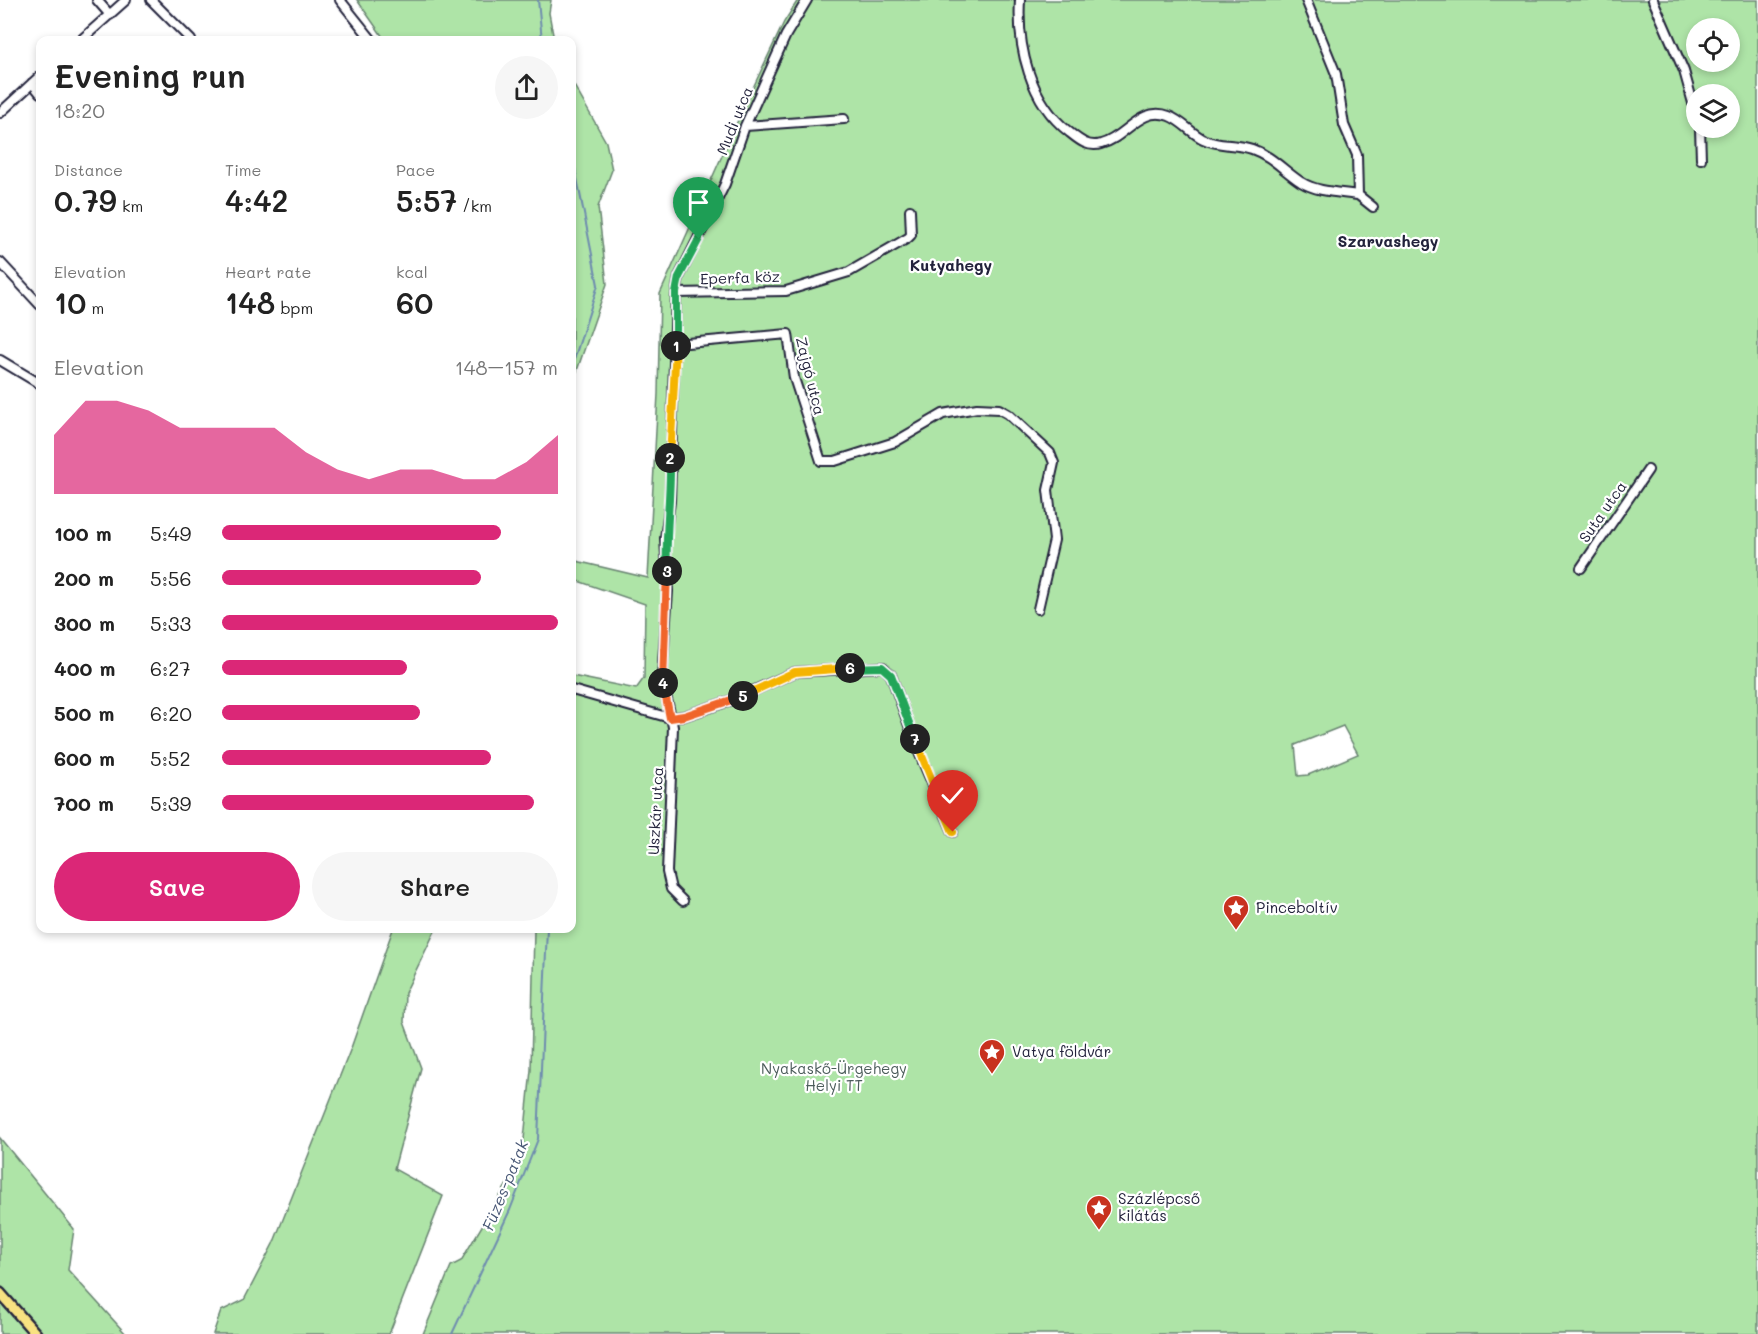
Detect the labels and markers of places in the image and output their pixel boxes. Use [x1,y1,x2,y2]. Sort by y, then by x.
pin [673,177,724,239]
pin: 1 [661,331,691,361]
pin: 2 [655,443,685,473]
pin: 3 [652,556,682,586]
pin: 6 [835,653,865,683]
pin: 4 [648,668,678,698]
pin: 5 [728,681,758,711]
pin: 7 [900,724,930,754]
pin [927,770,978,832]
place icon: Pinceboltív [1221,893,1251,931]
place label: Pinceboltív [1256,897,1338,917]
place icon: Vatya földvár [977,1037,1007,1075]
place label: Vatya földvár [1012,1041,1111,1061]
place label: Százlépcső kilátás [1118,1188,1200,1225]
place icon: Százlépcső kilátás [1084,1193,1114,1231]

